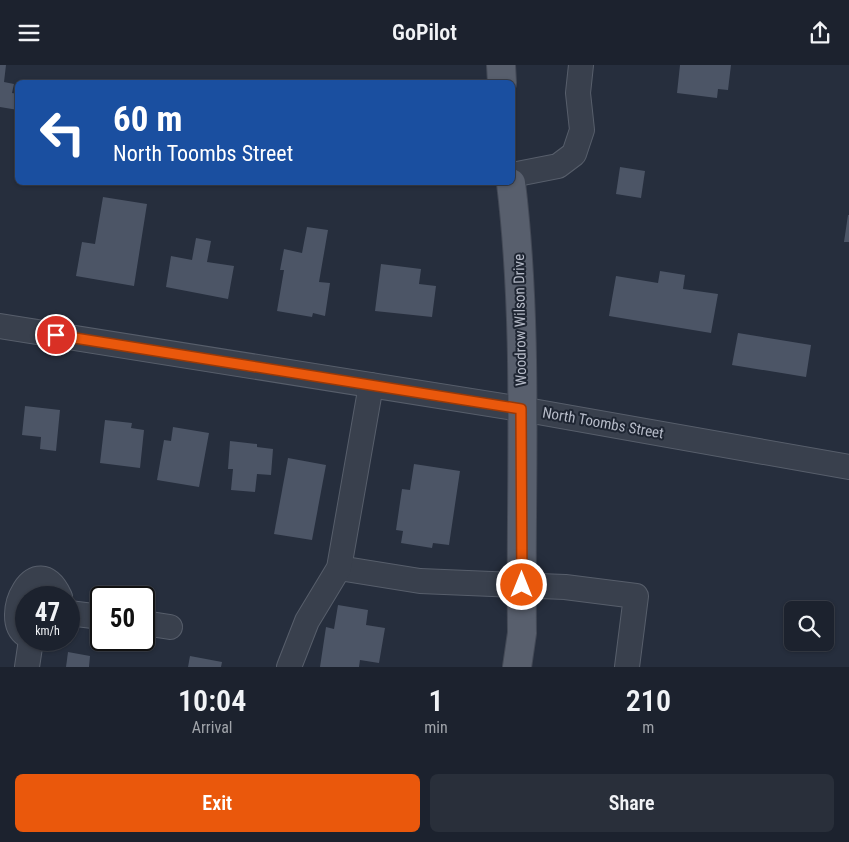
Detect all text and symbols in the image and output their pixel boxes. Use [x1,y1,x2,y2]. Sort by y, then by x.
icon: menu [15,19,43,47]
icon: share [806,19,834,47]
text: GoPilot [392,20,457,45]
text: 60 m [113,99,182,140]
icon: left [30,100,95,165]
text: North Toombs Street [113,141,293,166]
street label: Woodrow Wilson Drive [510,254,530,386]
pin [35,314,77,356]
icon: arrive [42,321,70,349]
street label: North Toombs Street [541,403,665,443]
position arrow [495,558,547,610]
speed limit sign: 50 [90,586,155,651]
text: 47 [35,598,60,627]
map controls [784,601,834,651]
button: search [784,601,834,651]
text: km/h [35,624,60,638]
text: 10:04 [178,683,246,718]
text: 1 [428,683,444,718]
text: 210 [626,683,671,718]
text: Arrival [192,718,232,737]
text: min [424,718,448,737]
text: m [642,718,654,737]
button: Exit [15,774,420,832]
button: Share [430,774,834,832]

